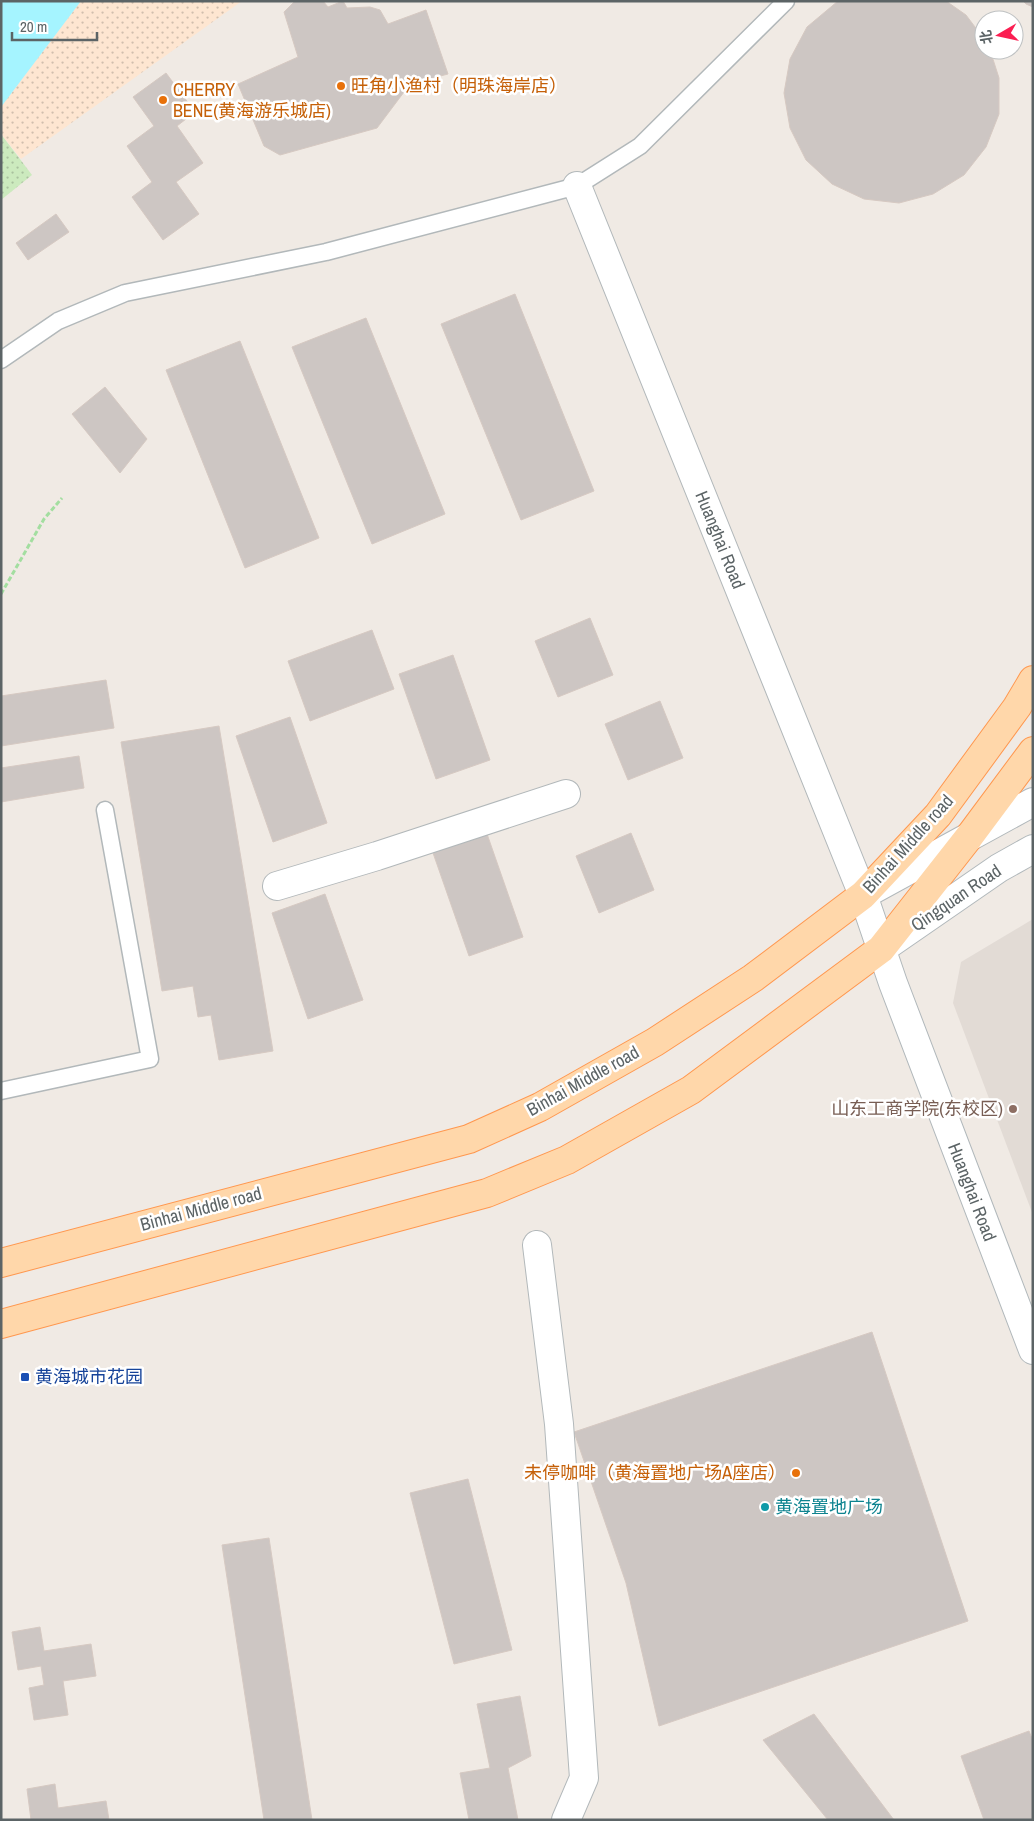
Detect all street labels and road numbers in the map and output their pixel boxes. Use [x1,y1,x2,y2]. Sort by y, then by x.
street label: Huanghai Road [690,487,751,592]
street label: Binhai Middle road [857,789,959,898]
street label: Qingquan Road [906,858,1006,937]
street label: Binhai Middle road [522,1039,643,1122]
street label: Huanghai Road [942,1139,1003,1245]
street label: Binhai Middle road [137,1180,264,1237]

